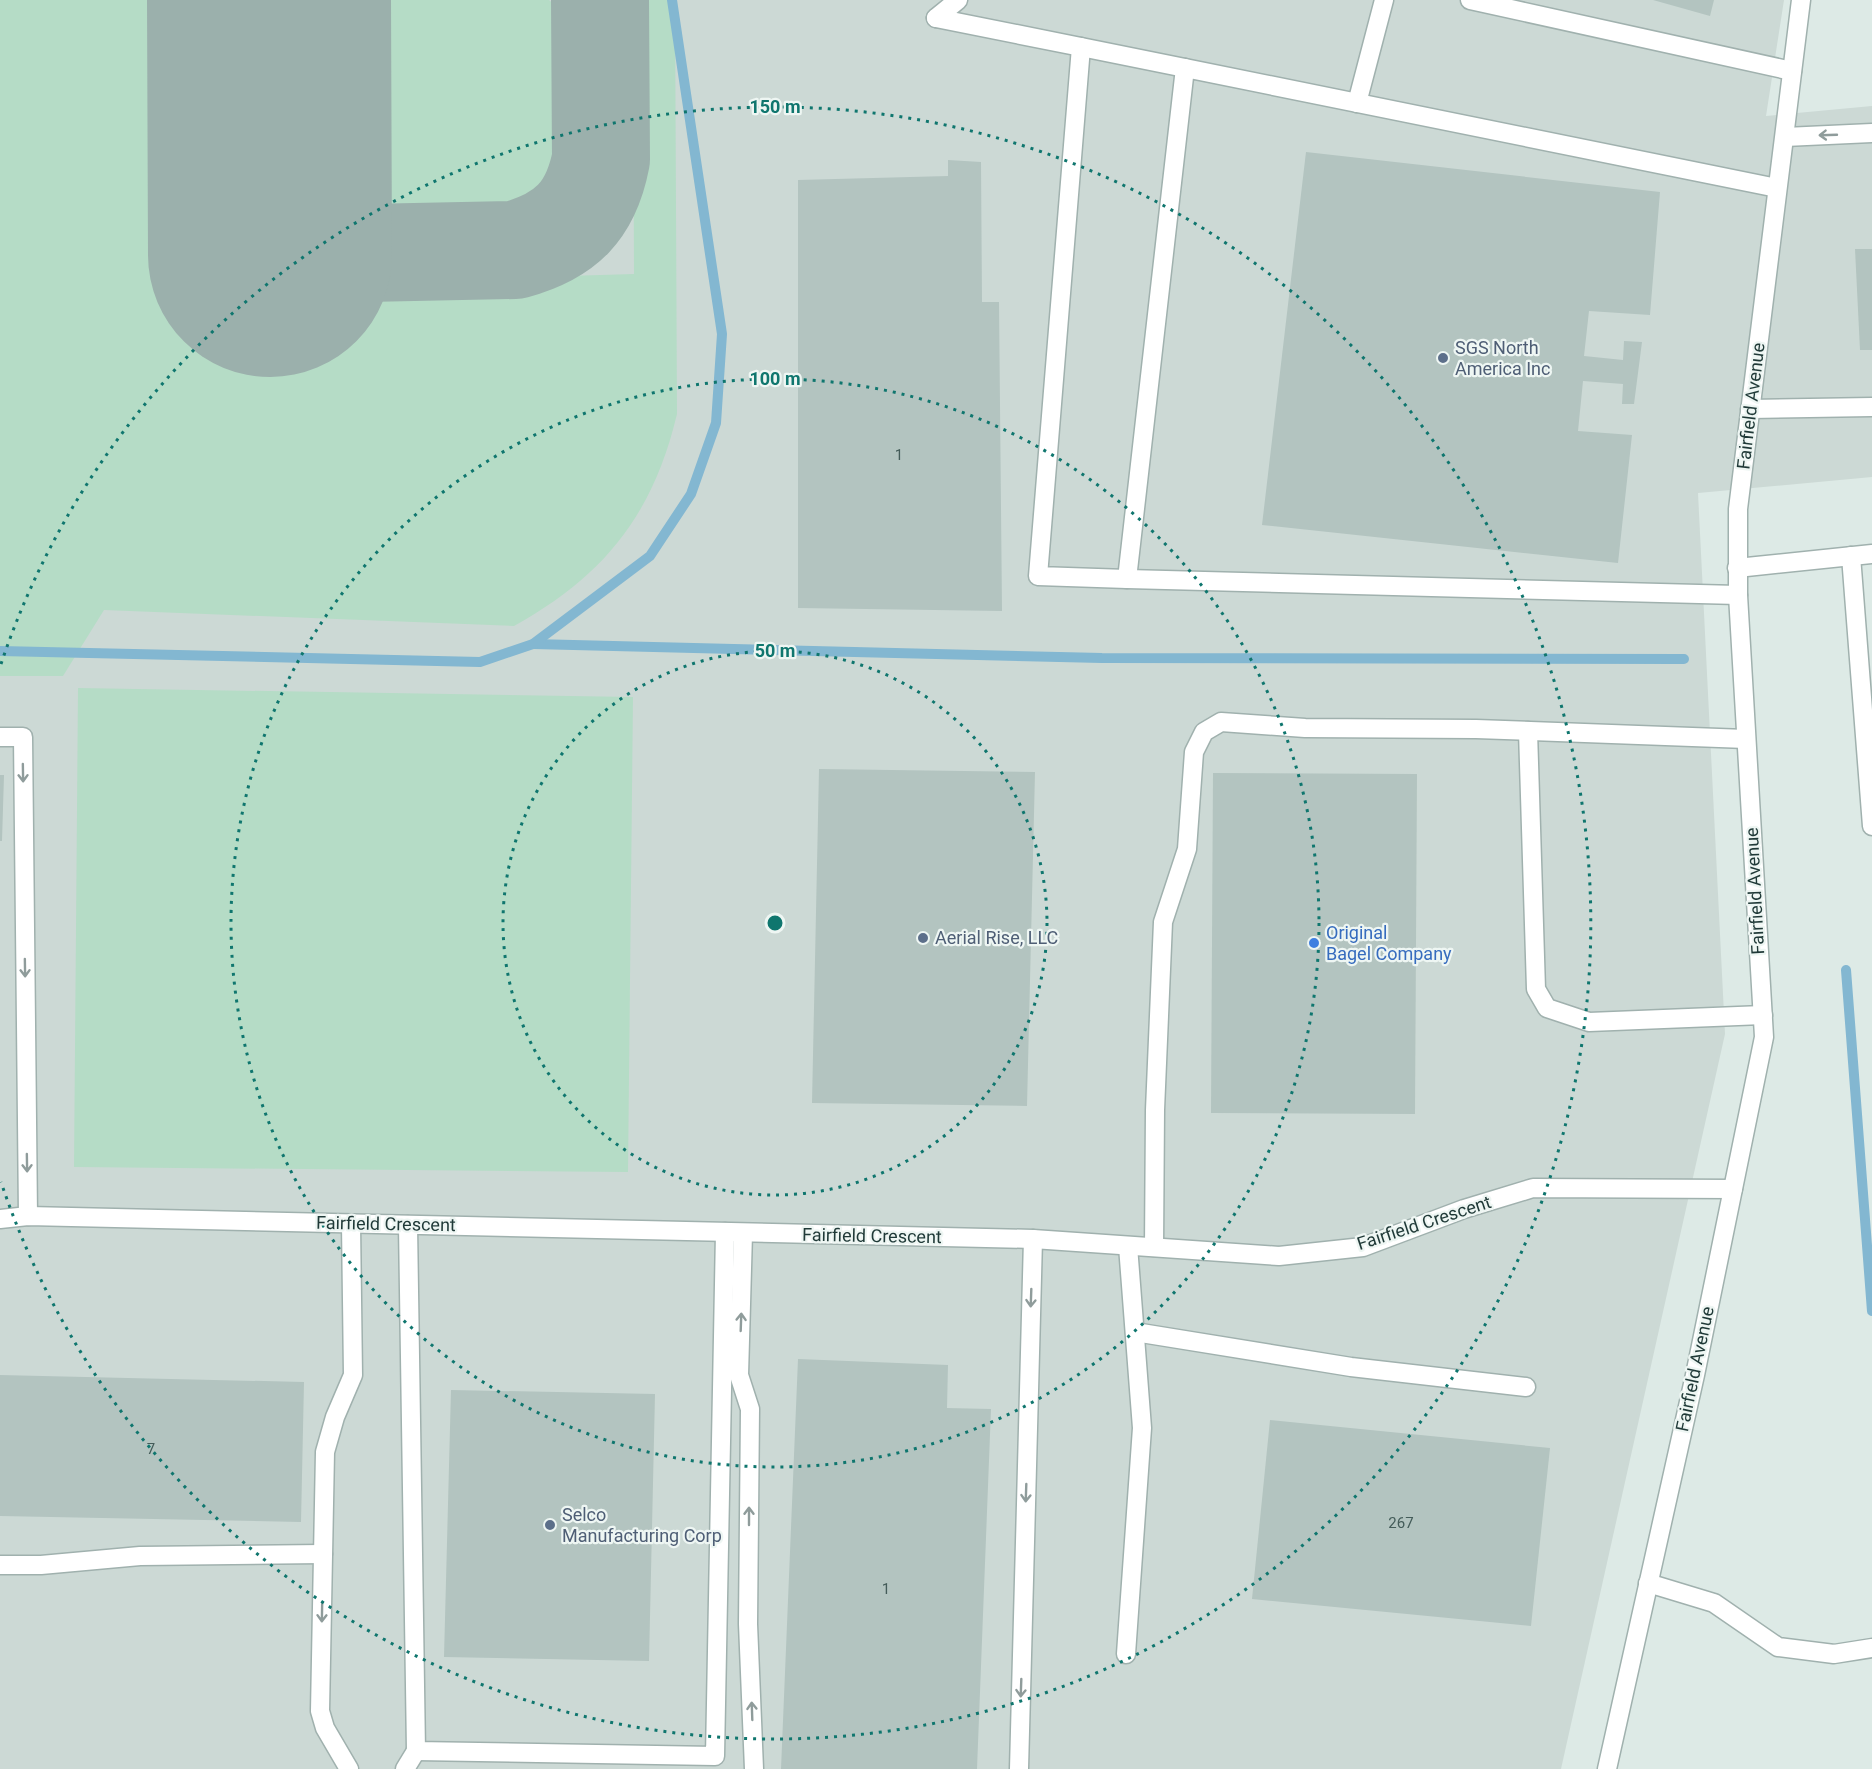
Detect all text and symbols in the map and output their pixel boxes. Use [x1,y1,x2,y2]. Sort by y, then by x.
text: 150 m [749,96,801,117]
one-way arrow [1819,129,1839,140]
place label: SGS North America Inc [1455,337,1550,379]
street label: Fairfield Avenue [1732,341,1769,470]
marker: SGS North America Inc [1436,351,1450,365]
text: 100 m [749,368,801,389]
house number: 1 [895,446,903,464]
text: 50 m [755,640,795,661]
one-way arrow [17,762,29,782]
street label: Fairfield Avenue [1741,827,1768,955]
centre of rings [765,913,785,933]
place label: Original Bagel Company [1326,922,1452,964]
place label: Aerial Rise, LLC [935,927,1058,948]
marker: Aerial Rise, LLC [916,931,930,945]
marker: Original Bagel Company [1307,936,1321,950]
one-way arrow [19,957,31,977]
one-way arrow [22,1152,33,1172]
street label: Fairfield Crescent [1354,1191,1494,1254]
street label: Fairfield Crescent [316,1212,456,1235]
street label: Fairfield Crescent [802,1224,942,1247]
one-way arrow [1025,1287,1037,1307]
street label: Fairfield Avenue [1671,1304,1718,1433]
one-way arrow [735,1313,746,1333]
house number: 7 [147,1440,155,1458]
one-way arrow [1020,1482,1032,1502]
place label: Selco Manufacturing Corp [562,1504,722,1546]
one-way arrow [743,1506,755,1526]
house number: 267 [1388,1514,1414,1532]
marker: Selco Manufacturing Corp [543,1518,557,1532]
house number: 1 [882,1580,890,1598]
one-way arrow [316,1602,328,1622]
one-way arrow [1015,1677,1027,1697]
one-way arrow [746,1701,757,1721]

